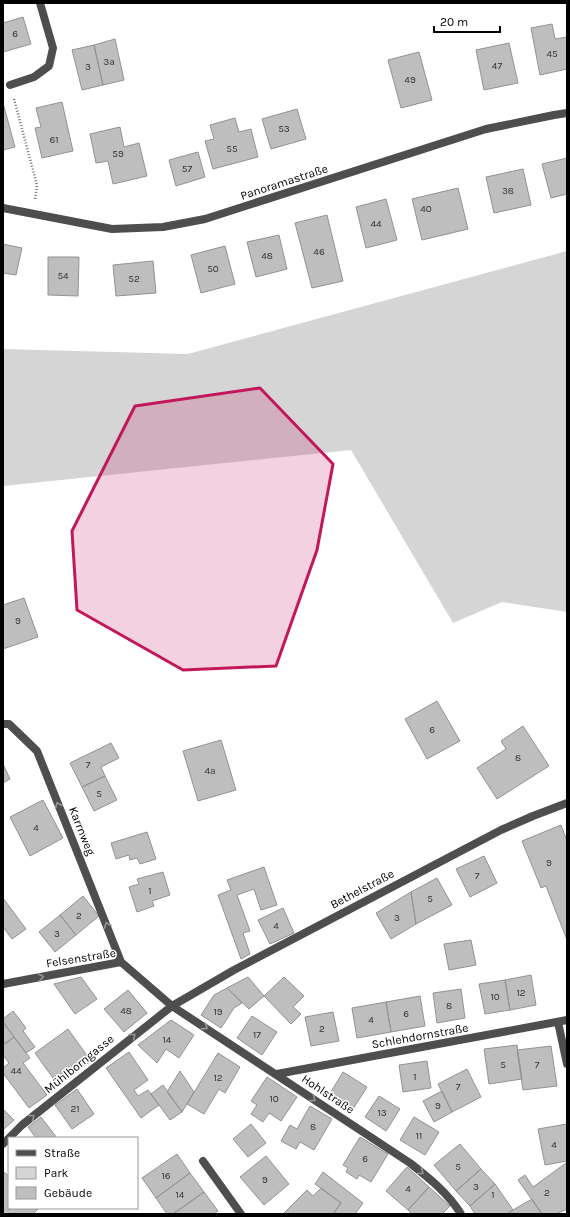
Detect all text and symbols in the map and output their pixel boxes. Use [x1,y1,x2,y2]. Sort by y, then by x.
scale bar [434,8,500,34]
text: 20 m [440,15,468,29]
house number: 6 [12,28,18,40]
house number: 45 [546,48,558,60]
house number: 3a [103,56,115,68]
house number: 47 [492,60,502,72]
house number: 3 [85,61,91,73]
house number: 49 [404,74,416,86]
house number: 53 [278,123,290,135]
house number: 61 [49,134,59,146]
house number: 55 [226,143,238,155]
house number: 59 [112,148,124,160]
street label: Panoramastraße [239,161,329,203]
house number: 57 [182,163,192,175]
house number: 38 [502,185,514,197]
house number: 40 [420,203,432,215]
house number: 44 [370,218,382,230]
house number: 46 [313,246,325,258]
house number: 48 [261,250,273,262]
house number: 50 [207,263,219,275]
house number: 54 [57,270,69,282]
house number: 52 [128,273,140,285]
house number: 9 [15,615,21,627]
house number: 6 [429,724,435,736]
house number: 8 [515,752,521,764]
house number: 7 [86,759,91,771]
house number: 4a [204,765,216,777]
house number: 5 [96,788,102,800]
one-way arrow [55,801,63,808]
street label: Karrnweg [66,805,98,858]
house number: 4 [33,822,39,834]
house number: 9 [546,857,552,869]
street label: Bethelstraße [328,866,396,912]
house number: 7 [475,870,480,882]
house number: 1 [148,885,152,897]
house number: 5 [427,893,433,905]
house number: 2 [76,910,82,922]
house number: 3 [394,912,400,924]
house number: 4 [273,920,279,932]
one-way arrow [103,922,111,929]
house number: 3 [54,928,60,940]
street label: Felsenstraße [45,946,117,970]
one-way arrow [38,973,44,982]
house number: 12 [516,987,526,999]
house number: 10 [490,991,500,1003]
house number: 8 [446,1000,452,1012]
house number: 48 [120,1005,132,1017]
house number: 19 [213,1006,223,1018]
house number: 6 [403,1008,409,1020]
house number: 4 [368,1014,374,1026]
street label: Schlehdornstraße [371,1021,469,1051]
one-way arrow [201,1022,208,1030]
house number: 2 [319,1023,325,1035]
house number: 17 [253,1029,261,1041]
street label: Mühlborngasse [41,1032,117,1096]
one-way arrow [129,1034,136,1041]
house number: 14 [163,1034,172,1046]
house number: 5 [500,1059,506,1071]
house number: 7 [535,1059,540,1071]
house number: 44 [10,1065,22,1077]
street label: Hohlstraße [299,1071,357,1117]
house number: 1 [413,1071,417,1083]
house number: 12 [213,1072,223,1084]
house number: 7 [456,1081,461,1093]
house number: 10 [269,1093,279,1105]
one-way arrow [309,1094,316,1102]
house number: 9 [435,1100,441,1112]
house number: 21 [70,1103,80,1115]
house number: 13 [377,1107,387,1119]
one-way arrow [27,1115,34,1122]
house number: 8 [310,1121,316,1133]
house number: 11 [416,1130,422,1142]
legend [8,1137,138,1209]
house number: 4 [551,1139,557,1151]
text: Straße [44,1146,80,1160]
house number: 6 [362,1153,368,1165]
house number: 5 [455,1161,461,1173]
text: Park [44,1166,69,1180]
one-way arrow [416,1167,423,1174]
house number: 16 [161,1170,171,1182]
house number: 9 [262,1174,268,1186]
house number: 3 [473,1181,479,1193]
house number: 4 [405,1183,411,1195]
text: Gebäude [44,1186,92,1200]
house number: 2 [544,1187,550,1199]
house number: 14 [176,1189,185,1201]
house number: 1 [491,1189,495,1201]

